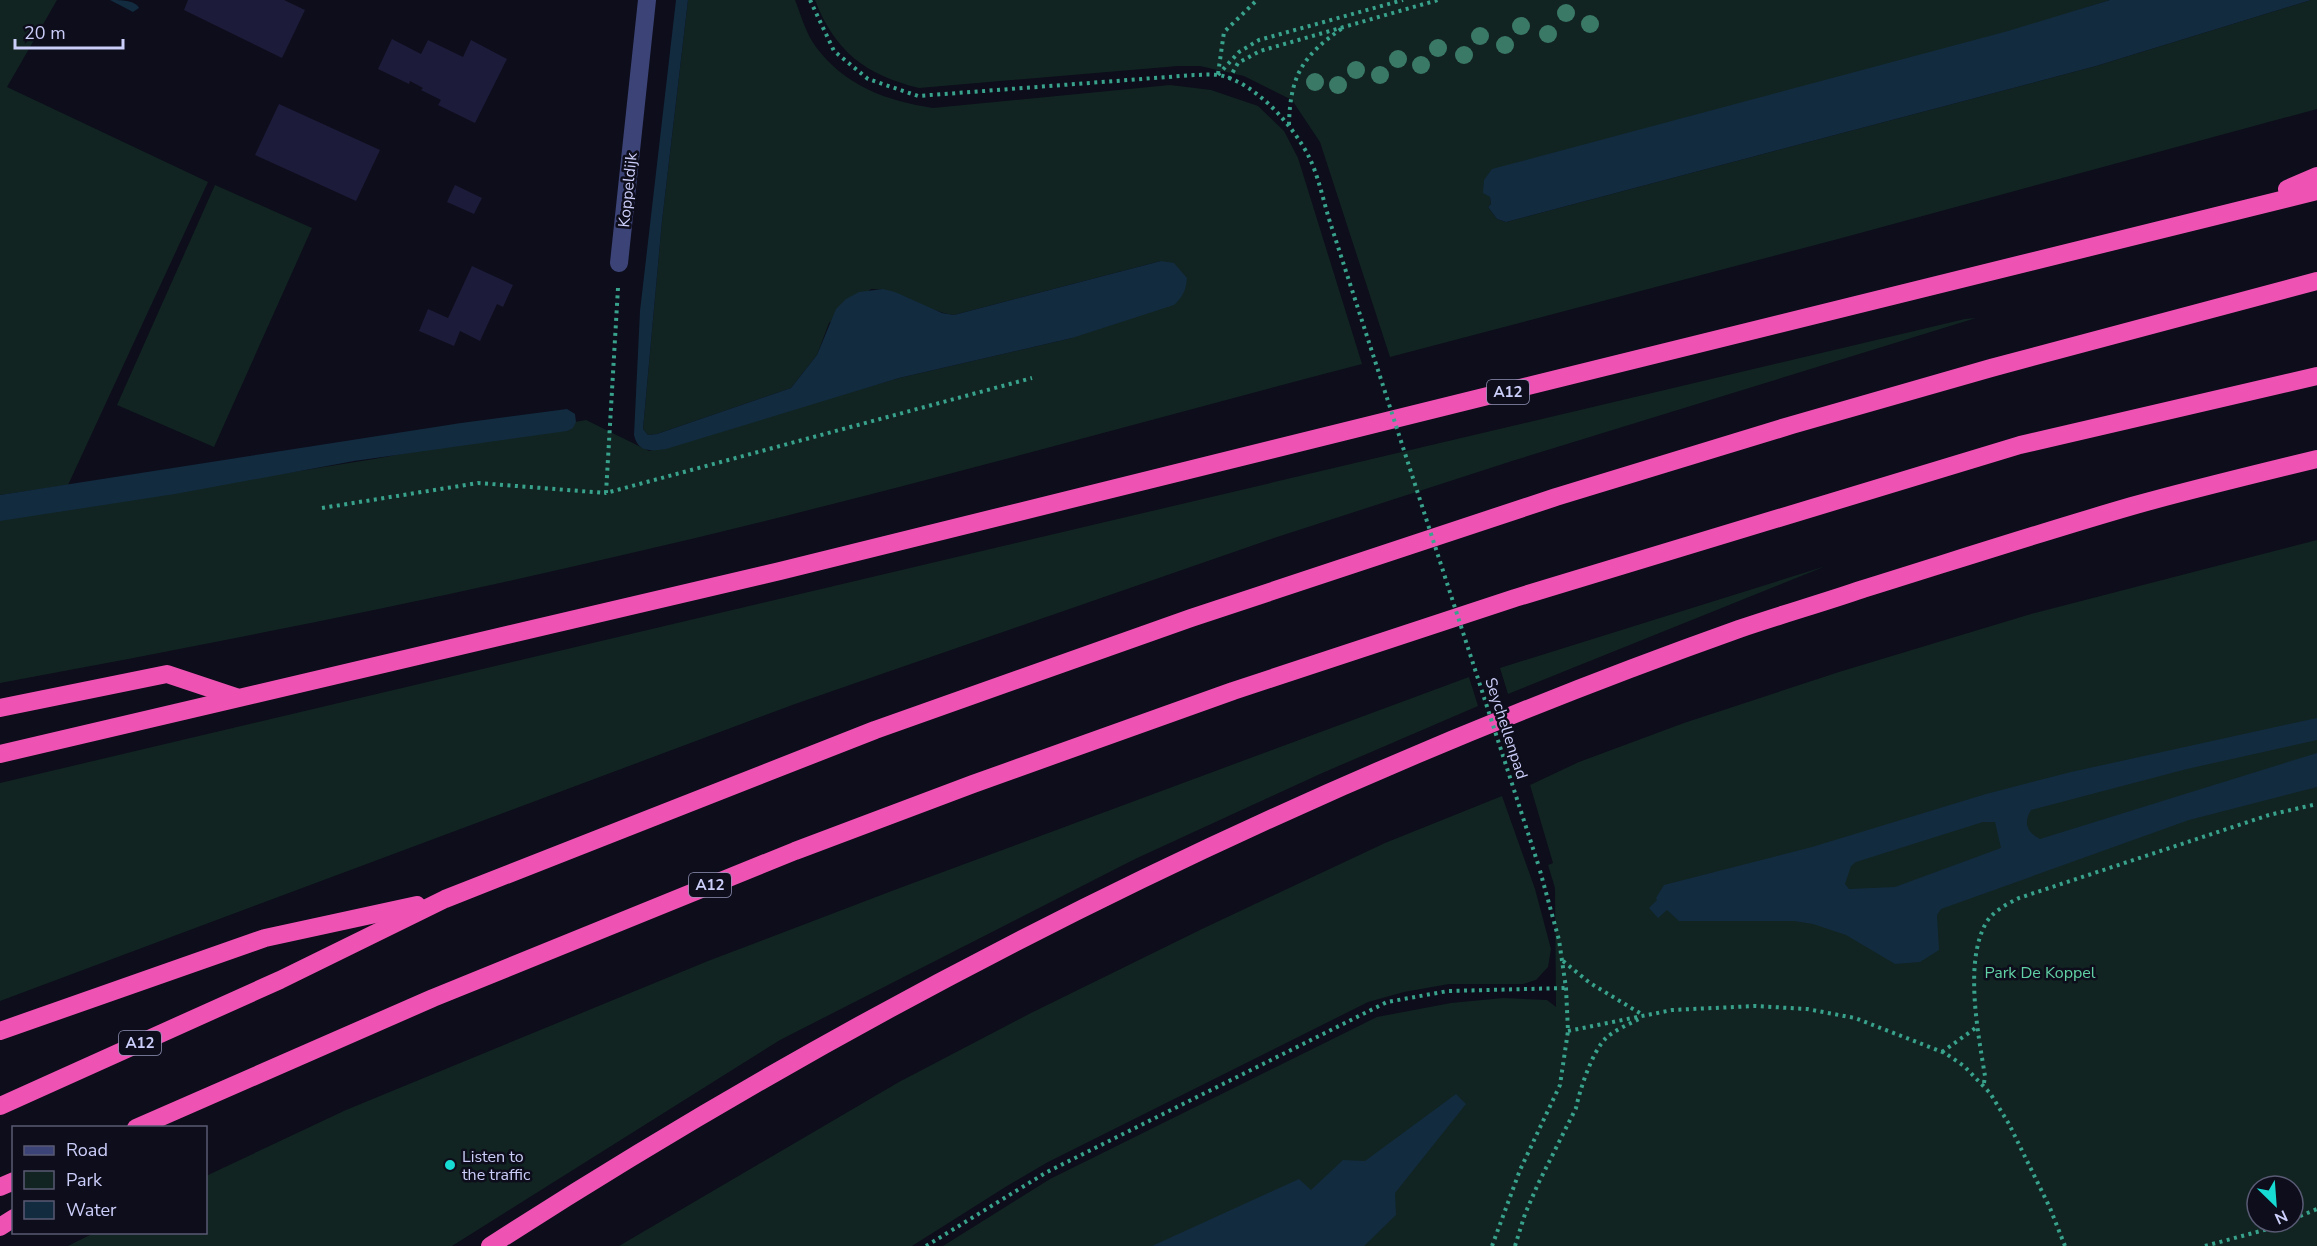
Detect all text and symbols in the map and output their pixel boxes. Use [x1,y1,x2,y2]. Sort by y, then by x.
scale bar [15,12,123,50]
text: 20 m [24,21,66,45]
street label: Koppeldijk [613,150,643,229]
road number: A12 [1487,380,1529,404]
street label: Seychellenpad [1479,675,1533,782]
road number: A12 [689,873,731,897]
park label: Park De Koppel [1984,962,2096,984]
road number: A12 [119,1031,161,1055]
legend [12,1126,207,1234]
text: Road [66,1138,108,1162]
place label: Listen to the traffic [462,1146,531,1186]
marker: Listen to the traffic [443,1158,457,1172]
text: Park [66,1168,103,1192]
north arrow [2245,1174,2305,1234]
text: Water [66,1198,117,1222]
text: N [2271,1204,2291,1229]

